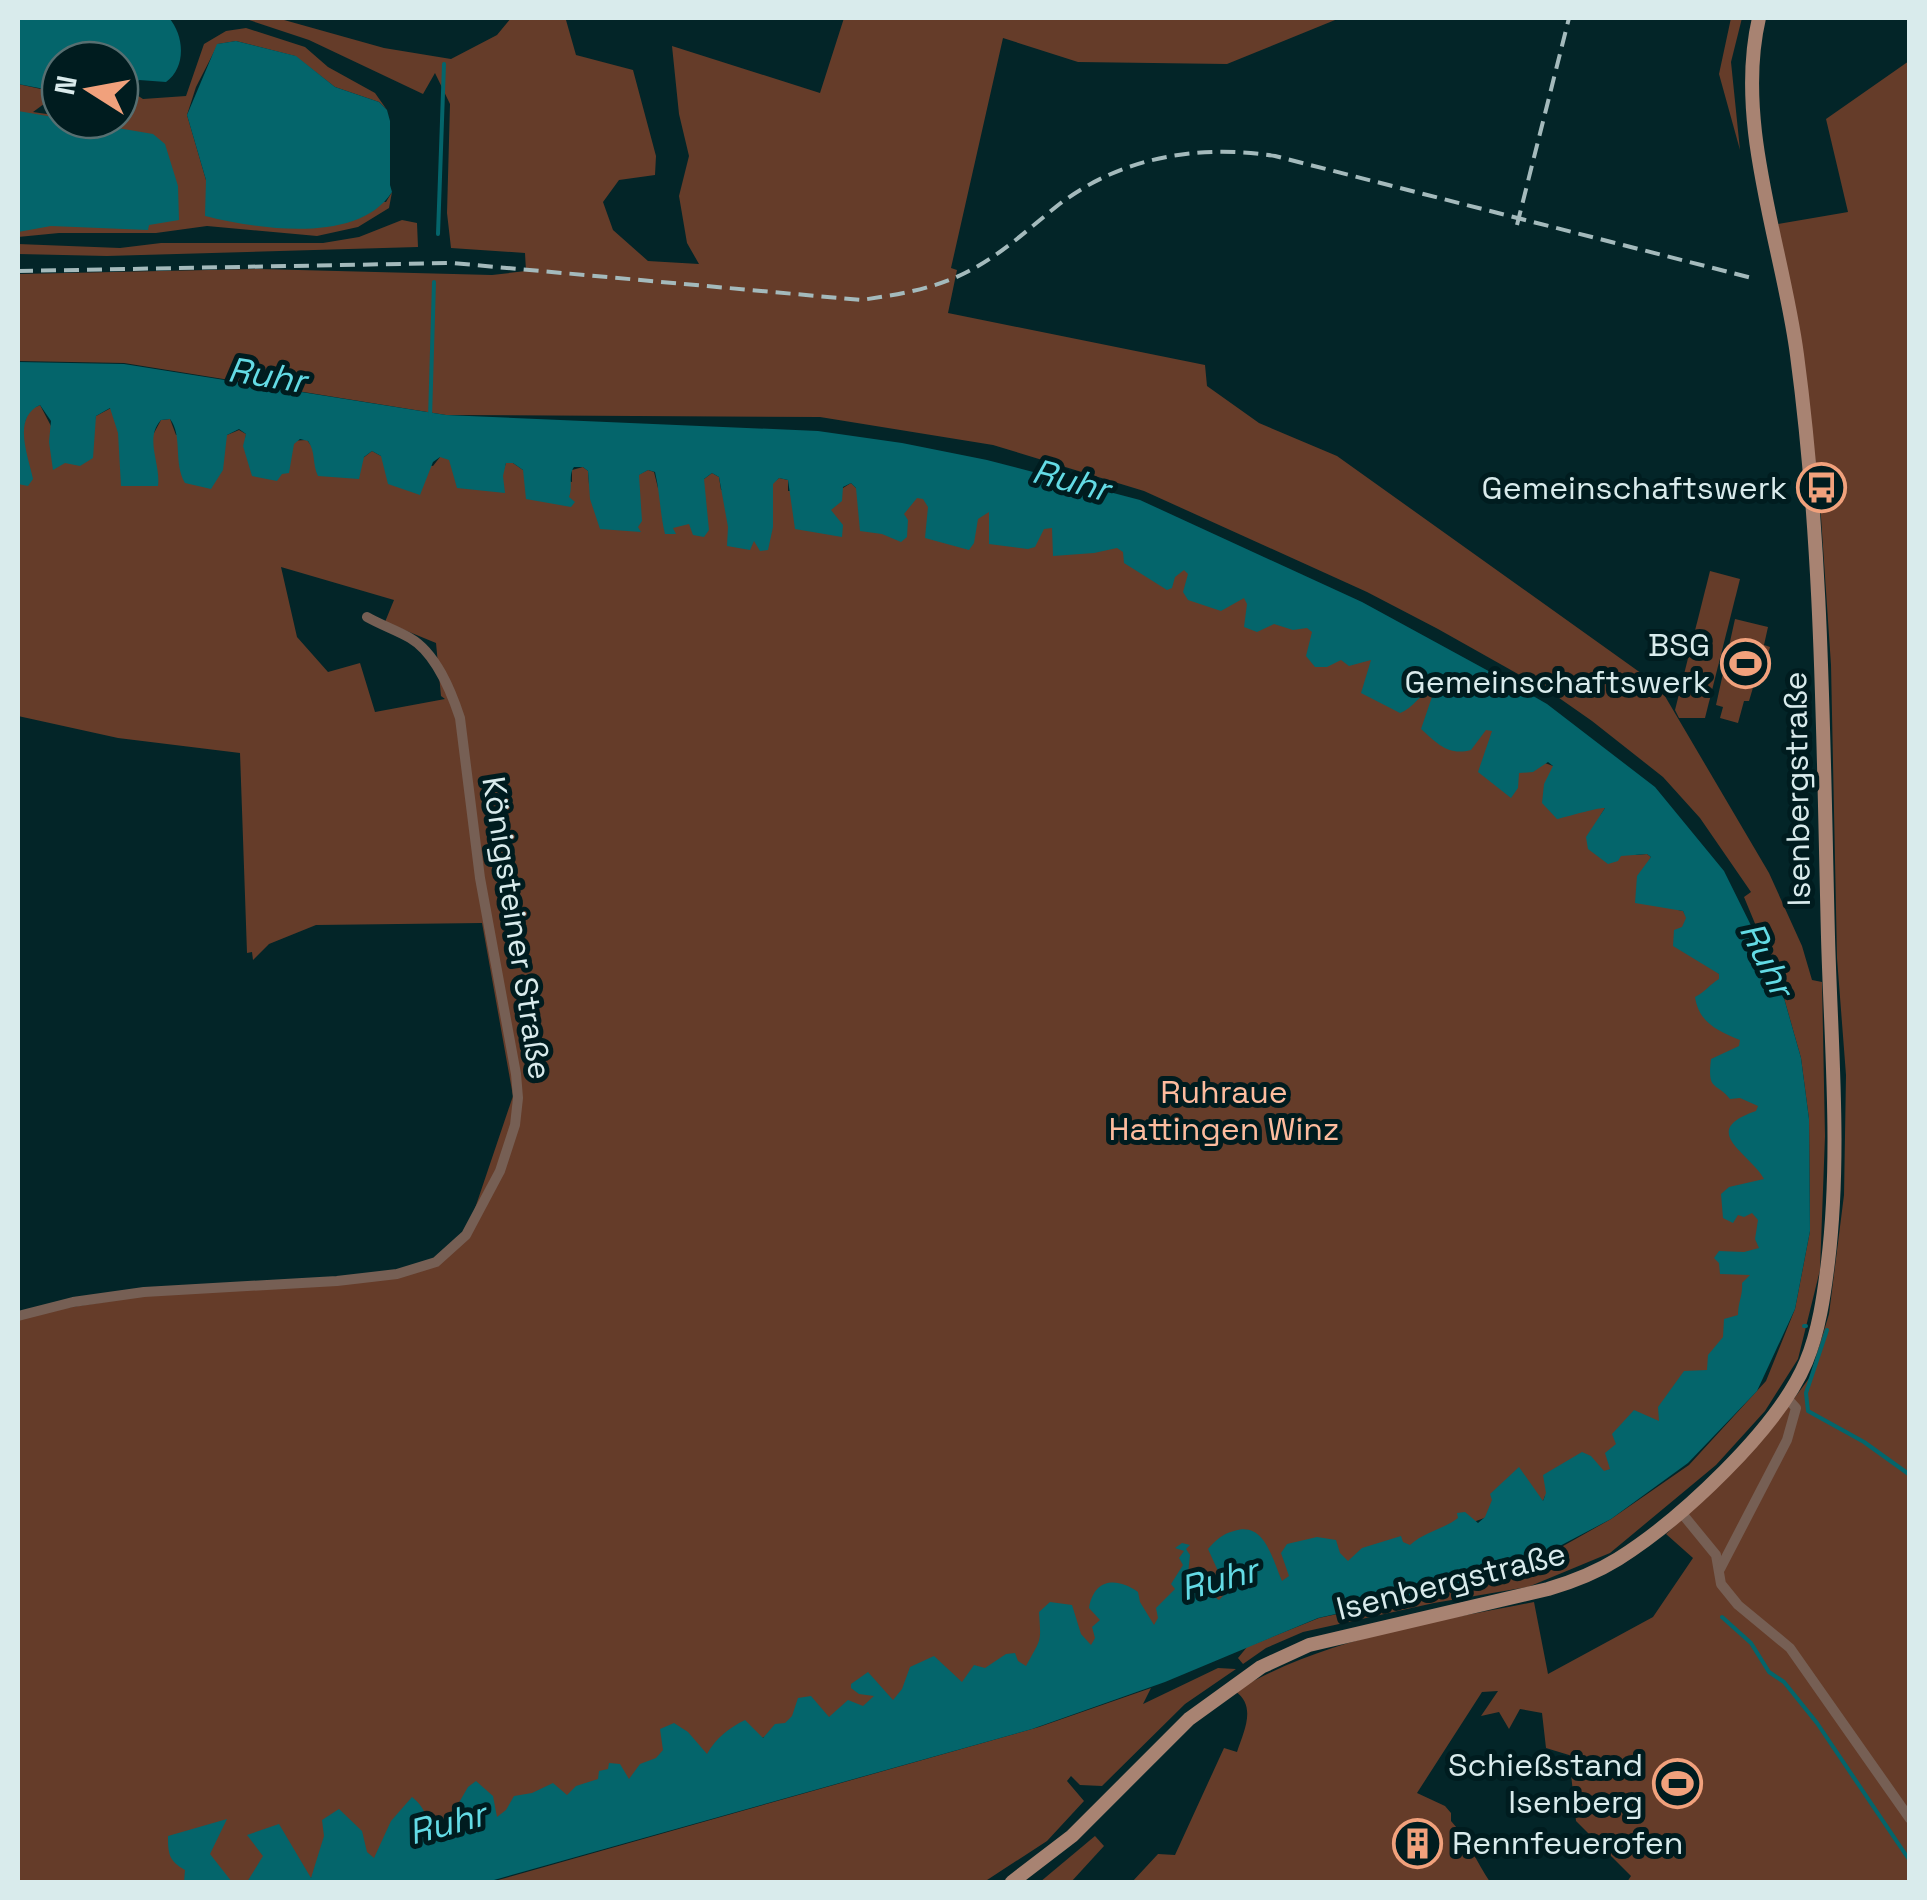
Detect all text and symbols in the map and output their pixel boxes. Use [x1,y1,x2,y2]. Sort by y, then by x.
north arrow [40,40,140,140]
text: N [46,73,85,98]
water label: Ruhr [225,347,313,403]
water label: Ruhr [1028,449,1118,512]
bus stop icon: Gemeinschaftswerk [1796,462,1848,514]
place label: Gemeinschaftswerk [1482,468,1787,508]
place label: BSG Gemeinschaftswerk [1405,625,1710,702]
sports icon: BSG Gemeinschaftswerk [1719,637,1771,689]
street label: Isenbergstraße [1775,671,1819,907]
street label: Königsteiner Straße [473,774,561,1082]
water label: Ruhr [1730,914,1806,1007]
park label: Ruhraue Hattingen Winz [1108,1072,1340,1149]
street label: Isenbergstraße [1332,1533,1570,1629]
water label: Ruhr [1176,1547,1266,1610]
place label: Schießstand Isenberg [1448,1745,1643,1822]
sports icon: Schießstand Isenberg [1652,1757,1704,1809]
water label: Ruhr [404,1791,494,1854]
building icon: Rennfeuerofen [1391,1817,1443,1869]
place label: Rennfeuerofen [1452,1823,1683,1863]

